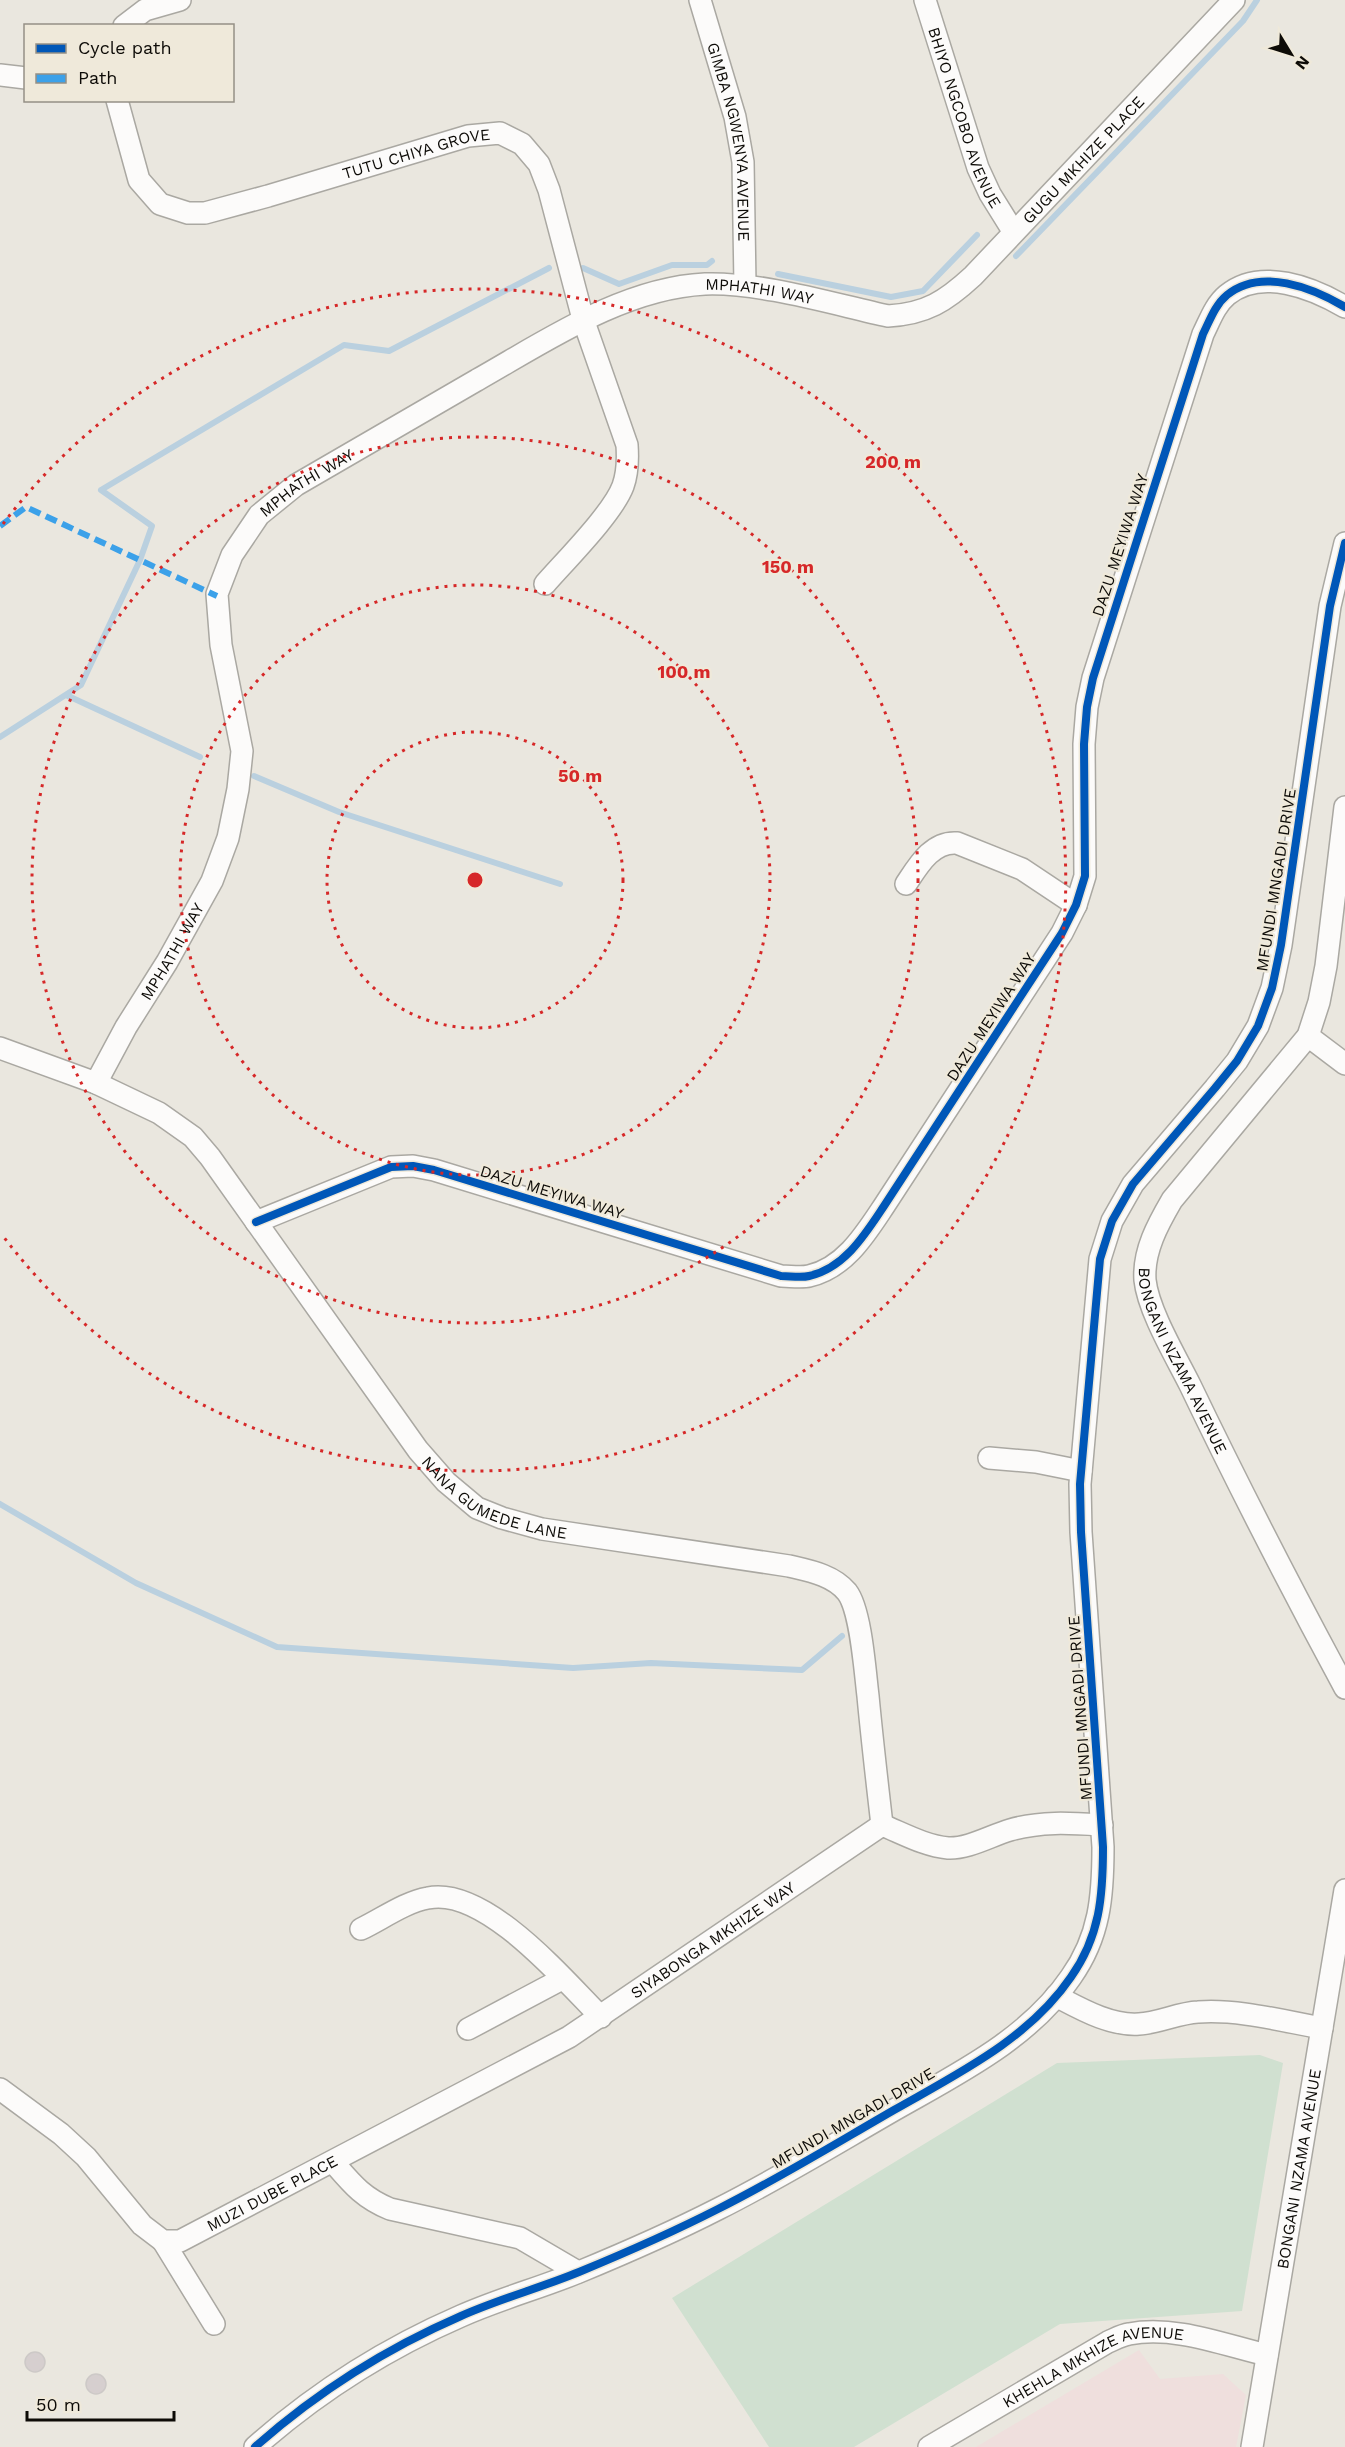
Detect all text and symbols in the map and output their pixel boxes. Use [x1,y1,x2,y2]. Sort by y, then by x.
legend [24,24,234,102]
north arrow [1261,24,1321,84]
street label: BHIYO NGCOBO AVENUE [925,25,1006,211]
text: Cycle path [78,37,172,58]
street label: GIMBA NGWENYA AVENUE [704,40,754,242]
text: N [1291,52,1314,73]
text: Path [78,67,118,88]
street label: GUGU MKHIZE PLACE [1018,92,1148,227]
street label: TUTU CHIYA GROVE [340,124,491,183]
street label: MPHATHI WAY [705,274,815,308]
street label: MPHATHI WAY [255,445,357,520]
text: 200 m [865,451,921,472]
street label: DAZU MEYIWA WAY [1088,471,1152,619]
text: 150 m [762,556,814,577]
text: 100 m [657,661,711,682]
text: 50 m [558,765,602,786]
street label: MFUNDI MNGADI DRIVE [1252,787,1300,973]
centre of rings [465,870,485,890]
street label: MPHATHI WAY [136,900,207,1003]
street label: DAZU MEYIWA WAY [942,949,1040,1085]
street label: DAZU MEYIWA WAY [478,1161,626,1223]
street label: BONGANI NZAMA AVENUE [1135,1267,1231,1457]
street label: NANA GUMEDE LANE [418,1452,568,1542]
street label: MFUNDI MNGADI DRIVE [1064,1615,1096,1801]
street label: SIYABONGA MKHIZE WAY [627,1877,798,2002]
street label: MFUNDI MNGADI DRIVE [768,2064,938,2172]
street label: BONGANI NZAMA AVENUE [1272,2067,1324,2270]
street label: MUZI DUBE PLACE [203,2151,341,2235]
street label: KHEHLA MKHIZE AVENUE [999,2322,1185,2411]
scale bar [27,2384,174,2422]
text: 50 m [36,2394,81,2415]

